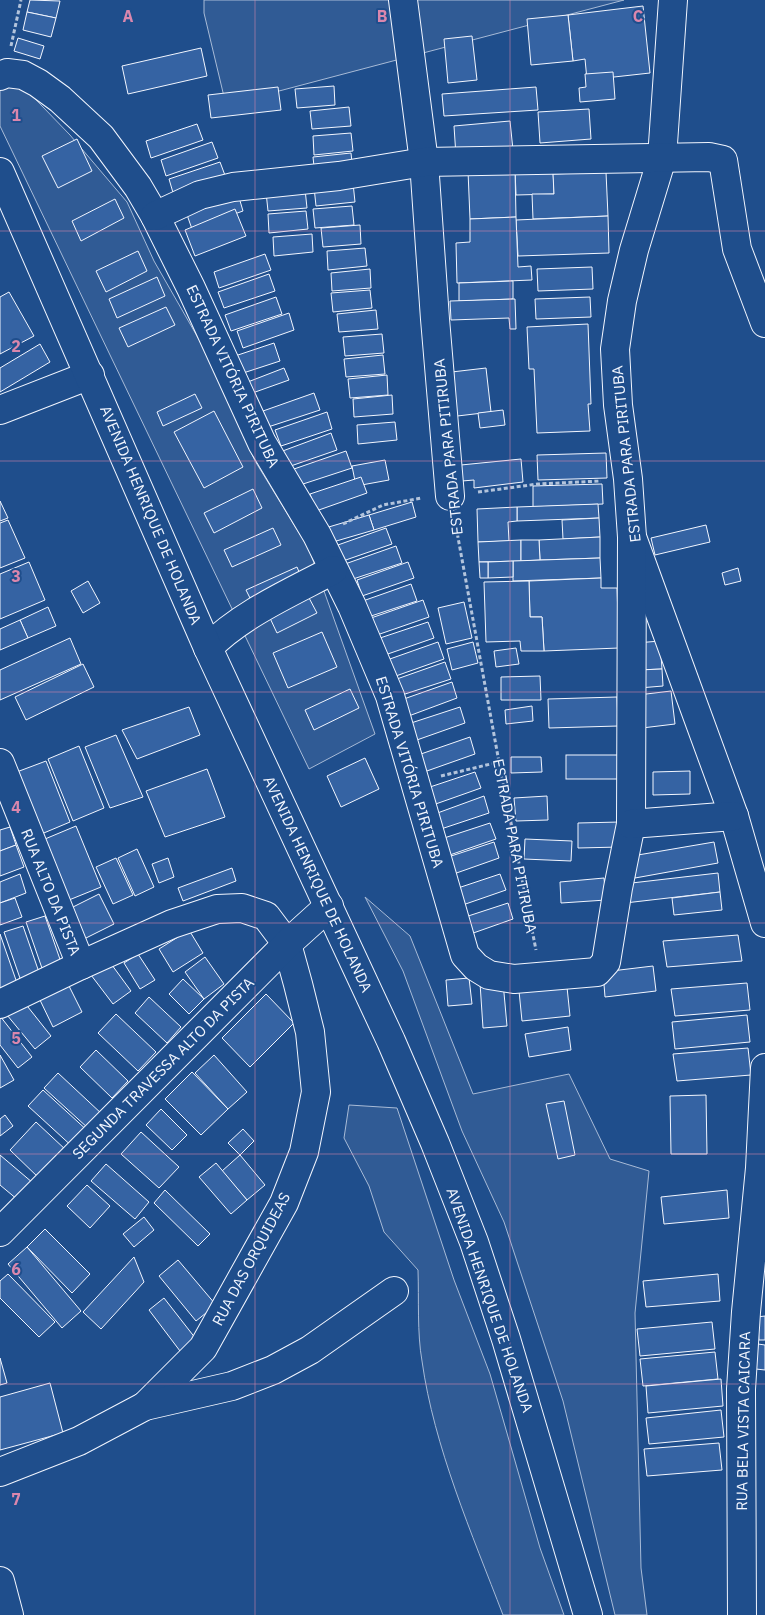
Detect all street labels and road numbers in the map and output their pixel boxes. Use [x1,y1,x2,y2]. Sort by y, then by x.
street label: ESTRADA VITÓRIA PIRITUBA [182,282,284,471]
street label: ESTRADA PARA PITIRUBA [429,358,467,536]
street label: ESTRADA PARA PIRITUBA [607,364,645,543]
street label: AVENIDA HENRIQUE DE HOLANDA [96,403,206,628]
street label: ESTRADA VITÓRIA PIRITUBA [372,674,448,870]
street label: ESTRADA PARA PITIRUBA [489,757,541,935]
street label: AVENIDA HENRIQUE DE HOLANDA [259,773,377,995]
street label: RUA ALTO DA PISTA [17,826,85,958]
street label: SEGUNDA TRAVESSA ALTO DA PISTA [68,973,258,1163]
street label: AVENIDA HENRIQUE DE HOLANDA [443,1185,538,1415]
street label: RUA DAS ORQUIDEAS [208,1189,294,1329]
street label: RUA BELA VISTA CAICARA [732,1331,754,1511]

